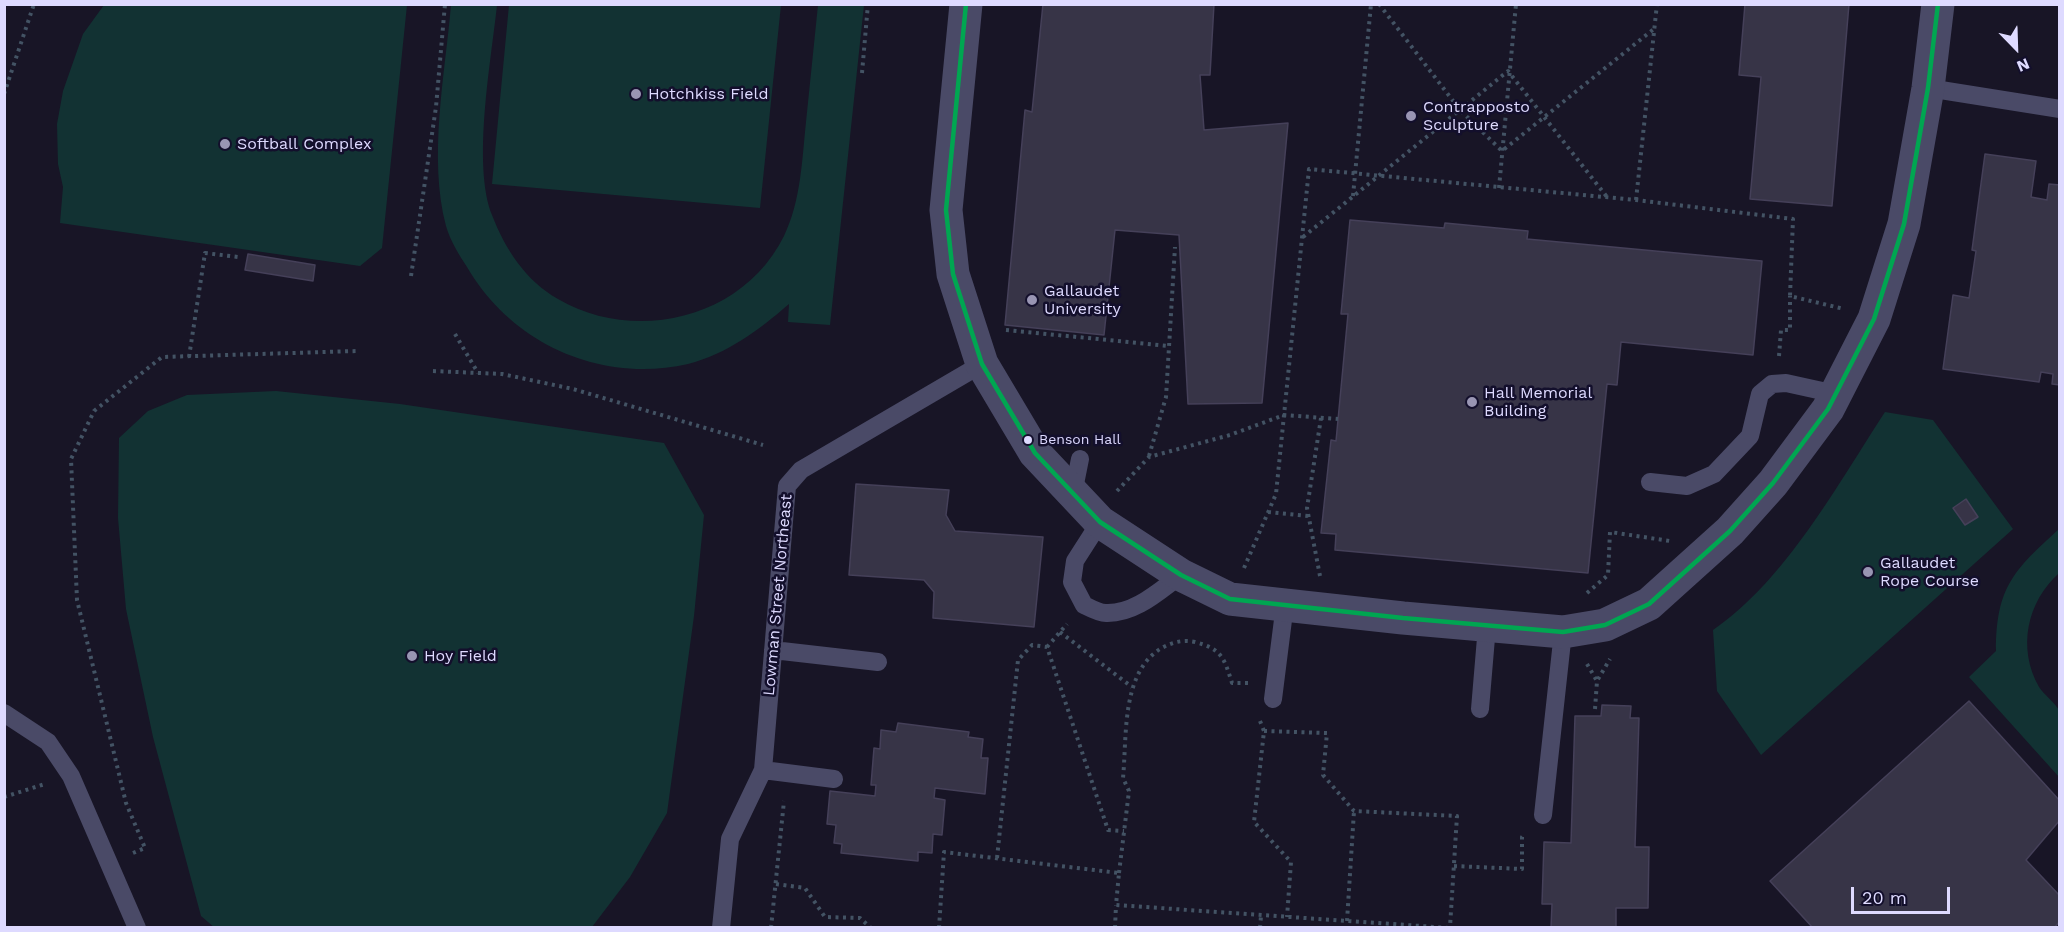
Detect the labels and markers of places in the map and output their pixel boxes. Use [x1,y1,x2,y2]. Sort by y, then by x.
place label: Hotchkiss Field [648,84,768,104]
marker: Hotchkiss Field [629,87,643,101]
place label: Contrapposto Sculpture [1423,97,1530,135]
marker: Contrapposto Sculpture [1404,109,1418,123]
place label: Softball Complex [237,134,371,154]
marker: Softball Complex [218,137,232,151]
place label: Gallaudet University [1044,281,1121,319]
marker: Gallaudet University [1025,293,1039,307]
place label: Hall Memorial Building [1484,383,1592,421]
marker: Hall Memorial Building [1465,395,1479,409]
place label: Benson Hall [1039,432,1121,448]
marker: Benson Hall [1022,434,1034,446]
place label: Gallaudet Rope Course [1880,553,1979,591]
marker: Gallaudet Rope Course [1861,565,1875,579]
place label: Hoy Field [424,646,497,666]
marker: Hoy Field [405,649,419,663]

